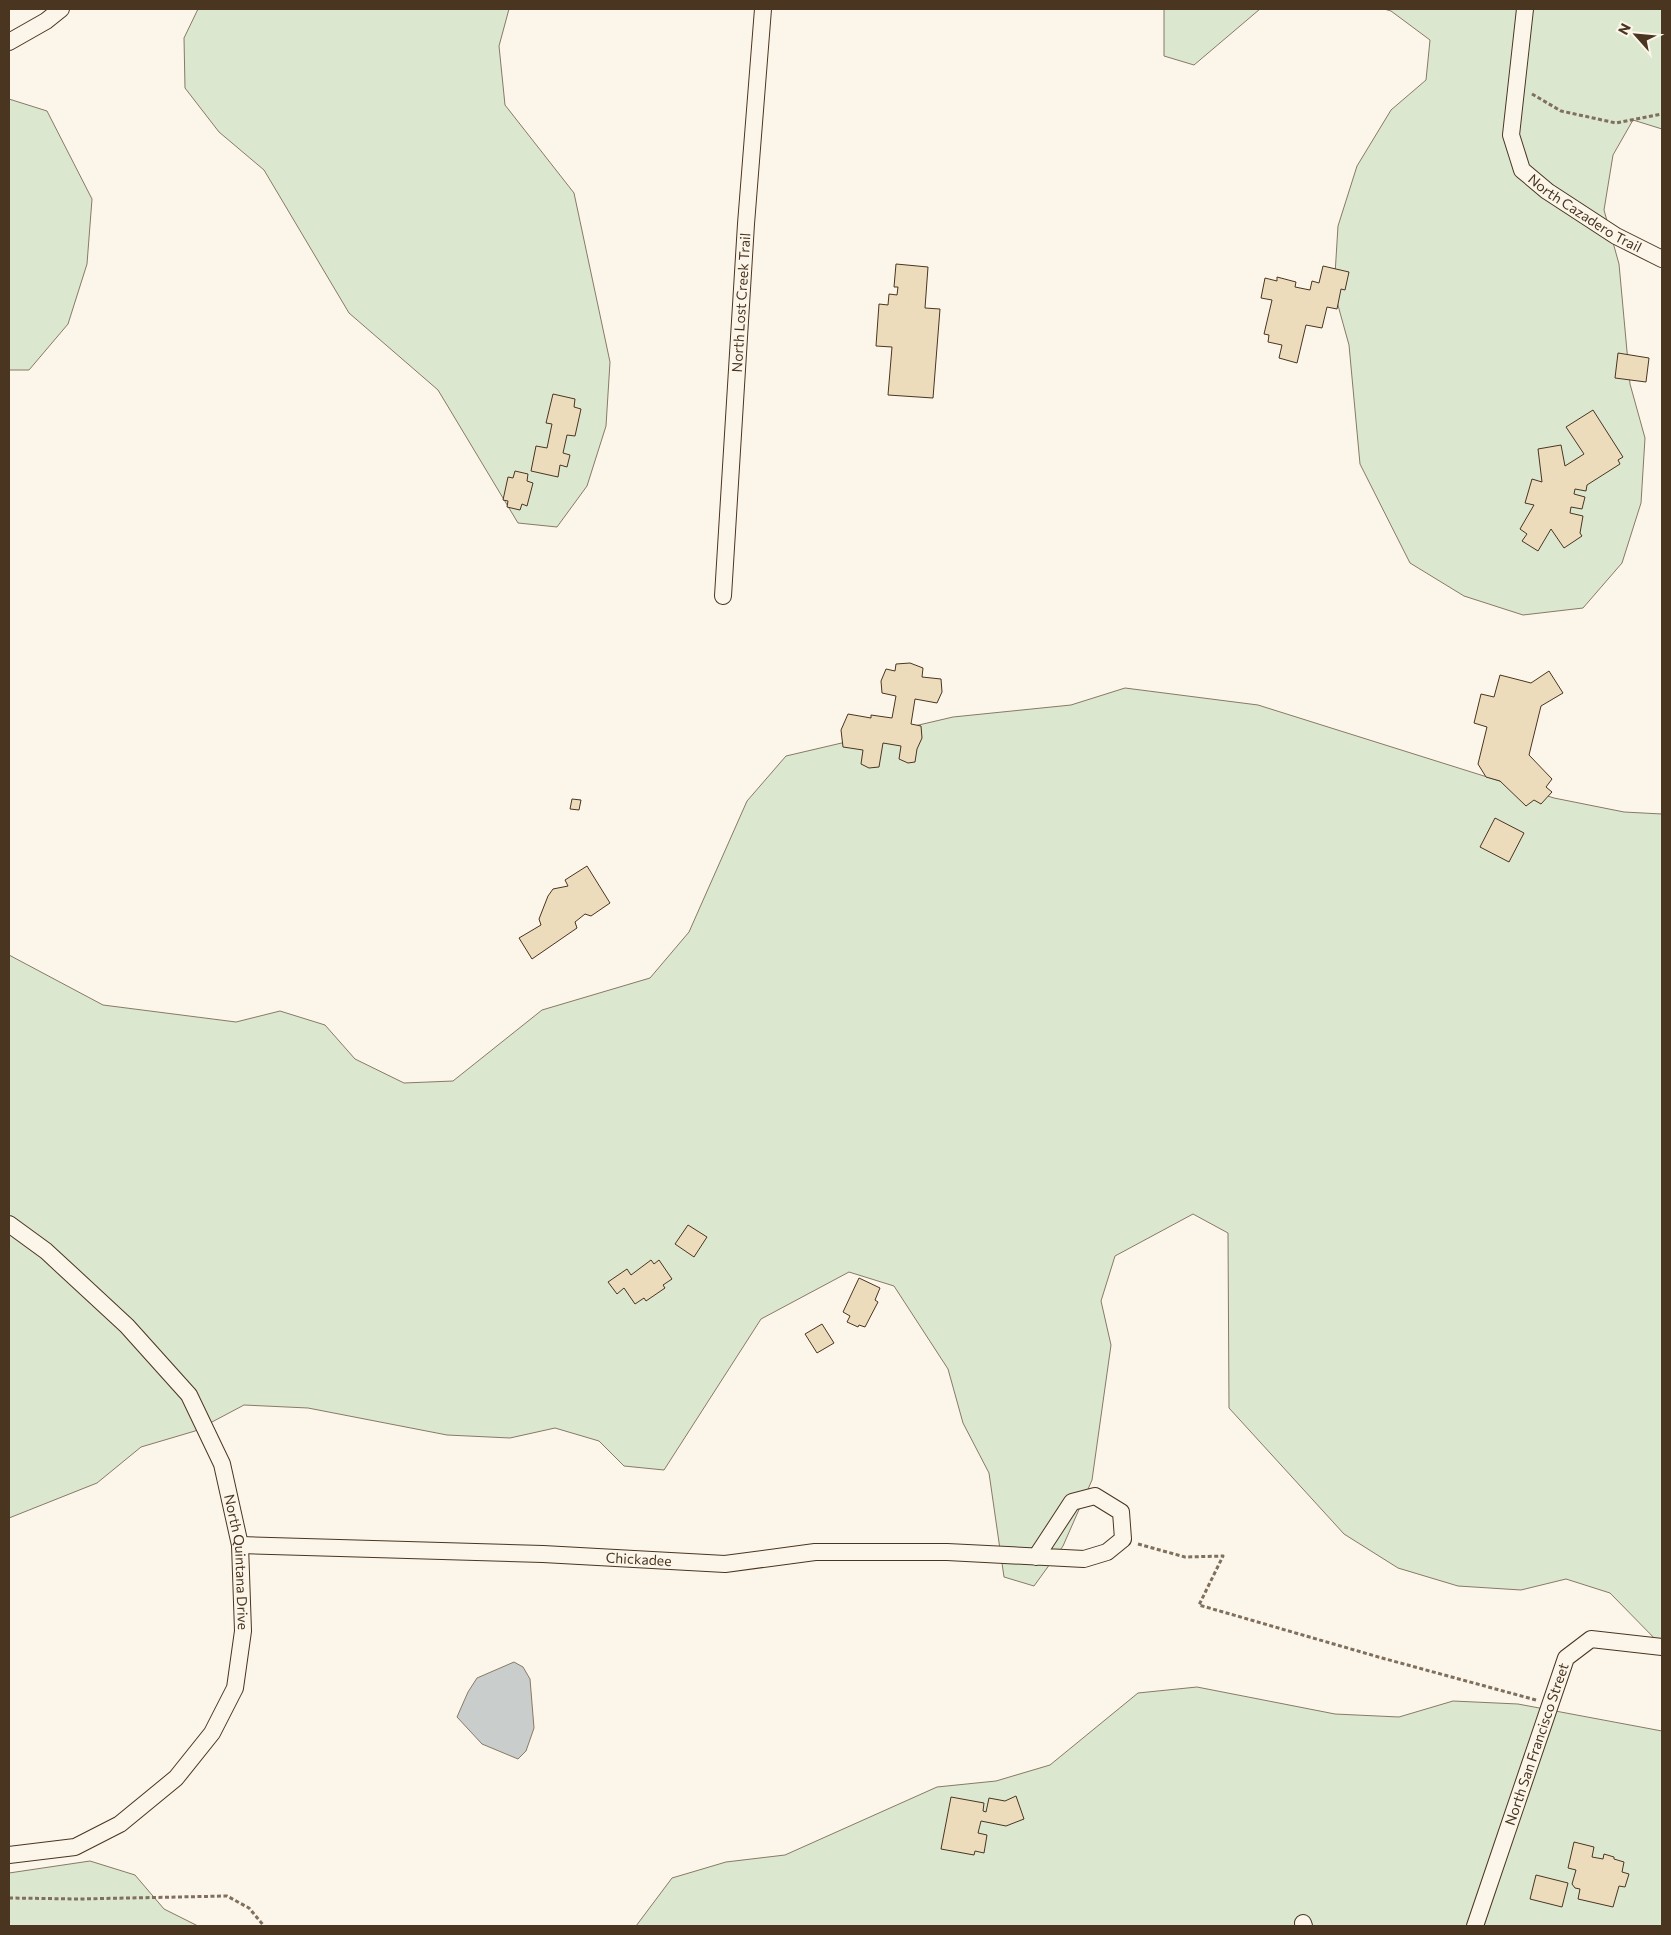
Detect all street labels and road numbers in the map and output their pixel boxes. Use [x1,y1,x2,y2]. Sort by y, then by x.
street label: North Cazadero Trail [1525,170,1645,255]
street label: North Lost Creek Trail [728,232,753,373]
street label: North Quintana Drive [221,1492,252,1630]
street label: Chickadee [605,1548,672,1569]
street label: North San Francisco Street [1501,1660,1572,1827]

